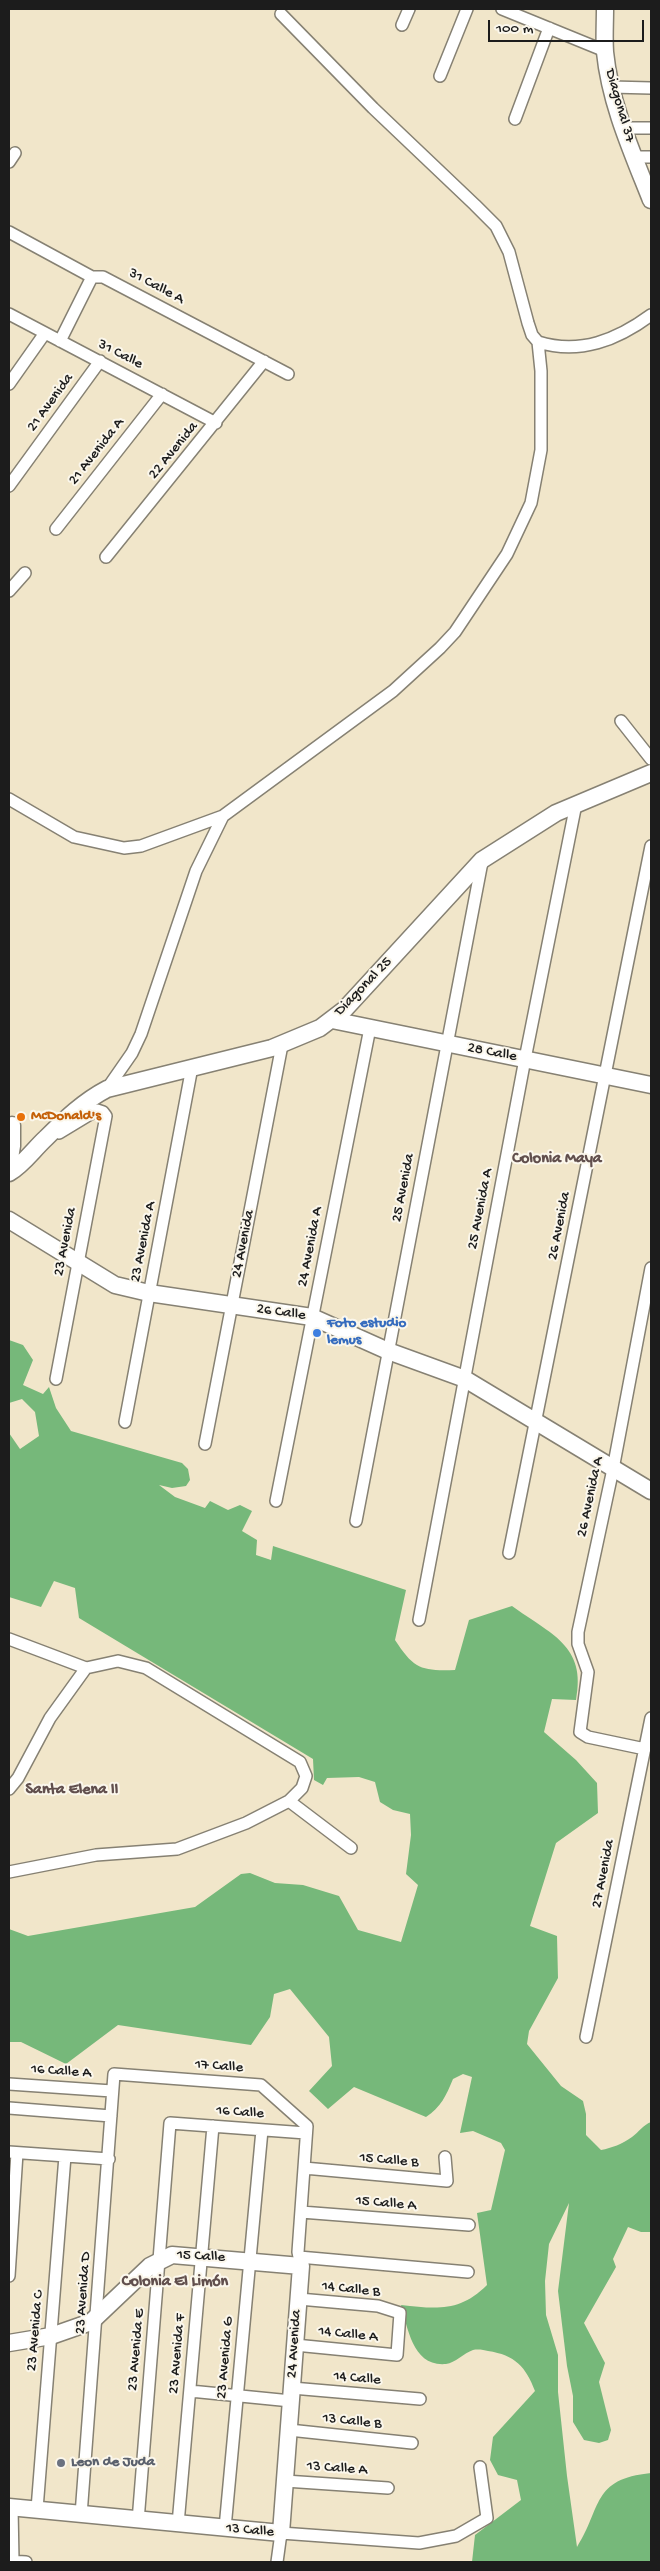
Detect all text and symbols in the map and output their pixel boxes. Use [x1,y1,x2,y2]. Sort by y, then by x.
scale bar [490,10,646,42]
text: 100 m [496,20,533,38]
street label: Diagonal 37 [600,67,638,145]
street label: 31 Calle A [125,265,187,309]
street label: 31 Calle [94,336,146,374]
street label: 21 Avenida [24,370,78,436]
street label: 21 Avenida A [65,415,129,489]
street label: 22 Avenida [145,419,203,483]
street label: Diagonal 25 [331,954,397,1020]
street label: 28 Calle [466,1039,518,1067]
place label: McDonald's [31,1108,101,1126]
marker: McDonald's [15,1111,27,1123]
district label: Colonia Maya [512,1150,602,1170]
street label: 25 Avenida [389,1152,419,1224]
street label: 25 Avenida A [464,1167,498,1251]
street label: 26 Avenida [545,1190,575,1262]
street label: 23 Avenida A [127,1200,161,1284]
street label: 24 Avenida A [294,1205,328,1289]
street label: 23 Avenida [51,1206,81,1278]
street label: 24 Avenida [229,1209,259,1279]
street label: 26 Calle [255,1301,307,1325]
place label: Foto estudio lemus [327,1315,406,1350]
marker: Foto estudio lemus [311,1327,323,1339]
street label: 26 Avenida A [574,1455,608,1539]
district label: Santa Elena II [26,1781,118,1801]
street label: 27 Avenida [589,1838,619,1910]
street label: 17 Calle [194,2056,244,2078]
street label: 16 Calle A [30,2061,92,2083]
street label: 16 Calle [215,2102,265,2124]
street label: 15 Calle B [359,2149,419,2173]
street label: 15 Calle A [355,2192,417,2216]
street label: 15 Calle [176,2247,226,2267]
street label: 23 Avenida D [72,2251,96,2335]
district label: Colonia El Limón [122,2273,228,2293]
street label: 14 Calle B [321,2278,381,2302]
street label: 23 Avenida C [24,2290,48,2372]
street label: 23 Avenida E [124,2308,150,2392]
street label: 24 Avenida [284,2309,306,2379]
street label: 23 Avenida F [166,2313,190,2395]
street label: 23 Avenida G [213,2316,239,2400]
street label: 14 Calle A [317,2323,379,2347]
street label: 14 Calle [333,2368,381,2390]
street label: 13 Calle B [322,2410,382,2434]
place label: Leon de Juda [71,2454,155,2472]
marker: Leon de Juda [55,2457,67,2469]
street label: 13 Calle A [306,2458,368,2480]
street label: 13 Calle [225,2520,275,2542]

